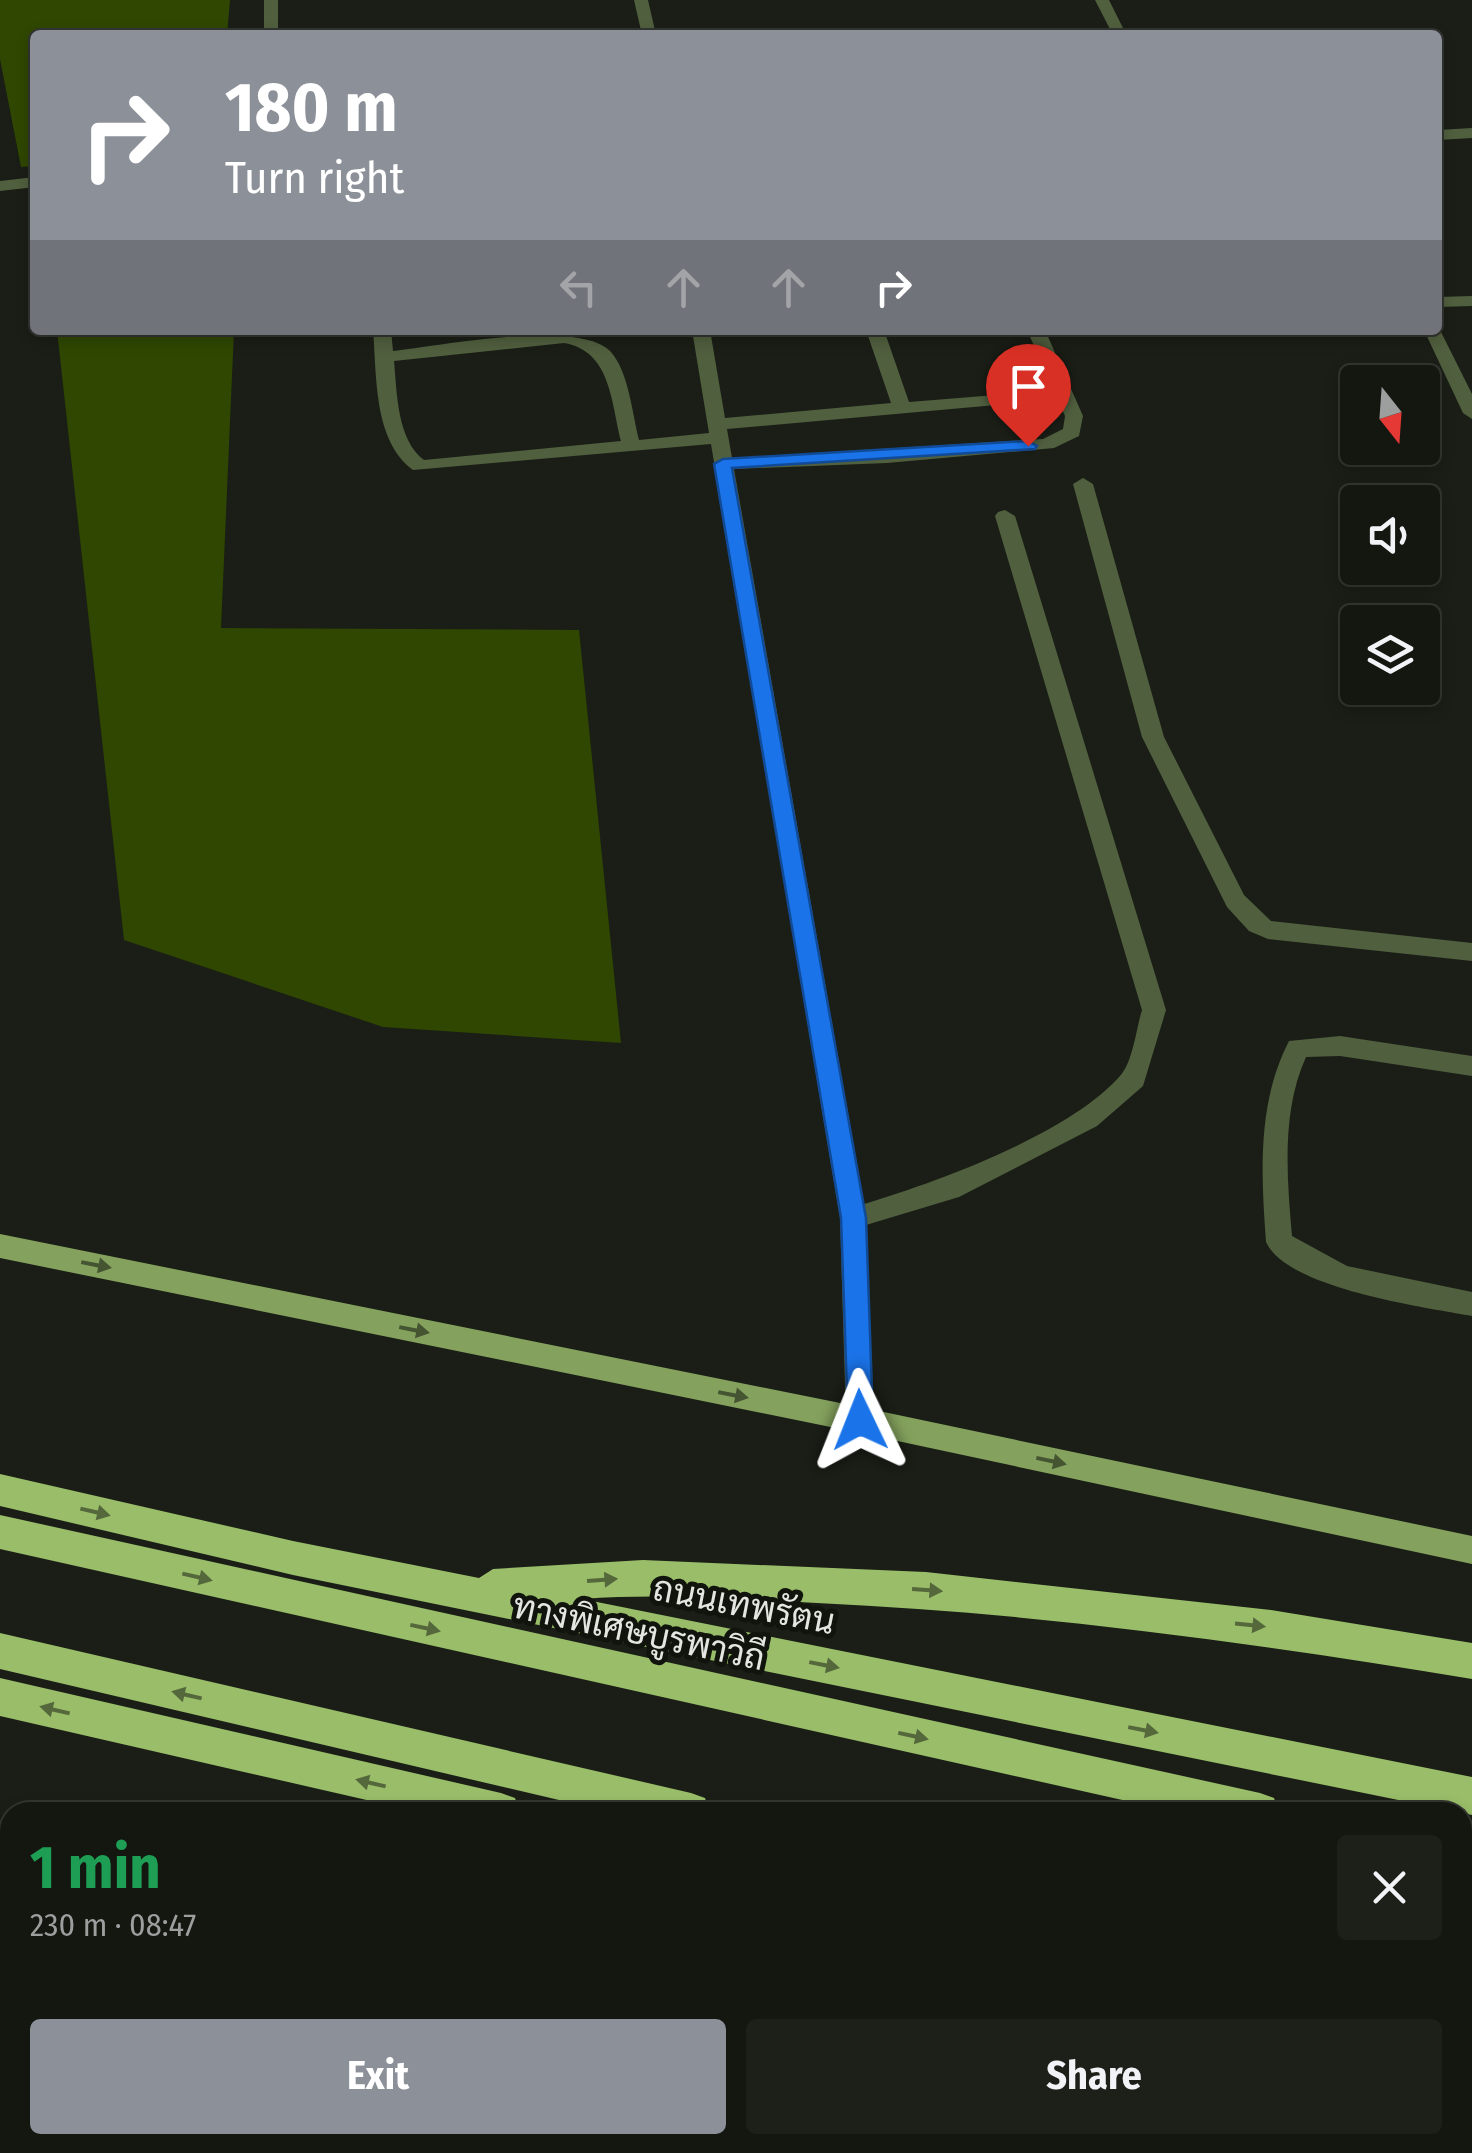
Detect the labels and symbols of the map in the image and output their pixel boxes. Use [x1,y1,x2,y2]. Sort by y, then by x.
pin [986,344,1071,447]
north arrow [1340,365,1440,465]
one-way arrow [80,1258,111,1274]
one-way arrow [399,1322,430,1338]
position arrow [808,1368,912,1472]
one-way arrow [717,1387,748,1403]
one-way arrow [1036,1454,1067,1469]
one-way arrow [80,1505,111,1520]
street label: ถนนเทพรัตน [649,1567,839,1643]
one-way arrow [182,1570,213,1585]
one-way arrow [587,1572,619,1588]
street label: ทางพิเศษบูรพาวิถี [509,1583,769,1682]
one-way arrow [911,1583,943,1599]
one-way arrow [1234,1617,1266,1633]
one-way arrow [410,1621,441,1637]
one-way arrow [809,1658,840,1674]
one-way arrow [171,1687,202,1703]
one-way arrow [39,1702,70,1717]
one-way arrow [1127,1722,1158,1738]
one-way arrow [898,1729,929,1744]
one-way arrow [356,1775,387,1790]

